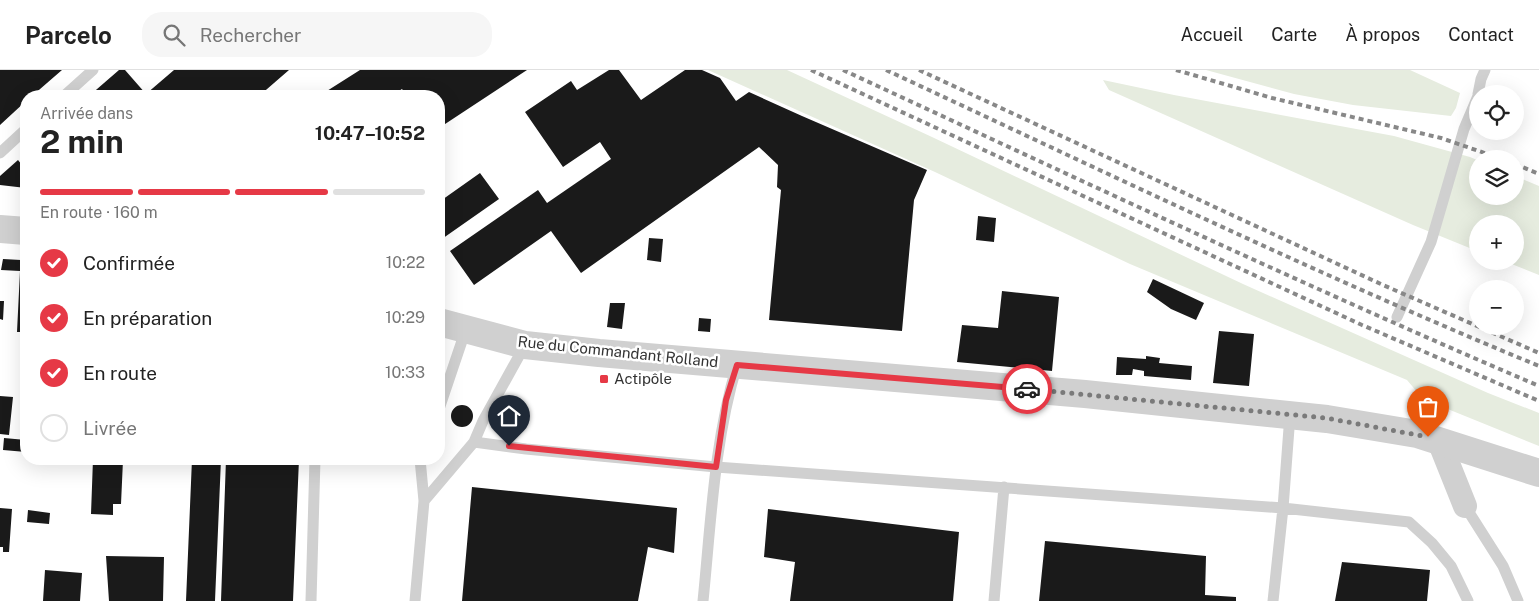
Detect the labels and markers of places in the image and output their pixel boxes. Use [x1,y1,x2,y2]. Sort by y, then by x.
place label: Actipôle [614,370,672,387]
marker: Actipôle [598,373,610,385]
pin [1407,386,1449,437]
pin [488,395,530,446]

